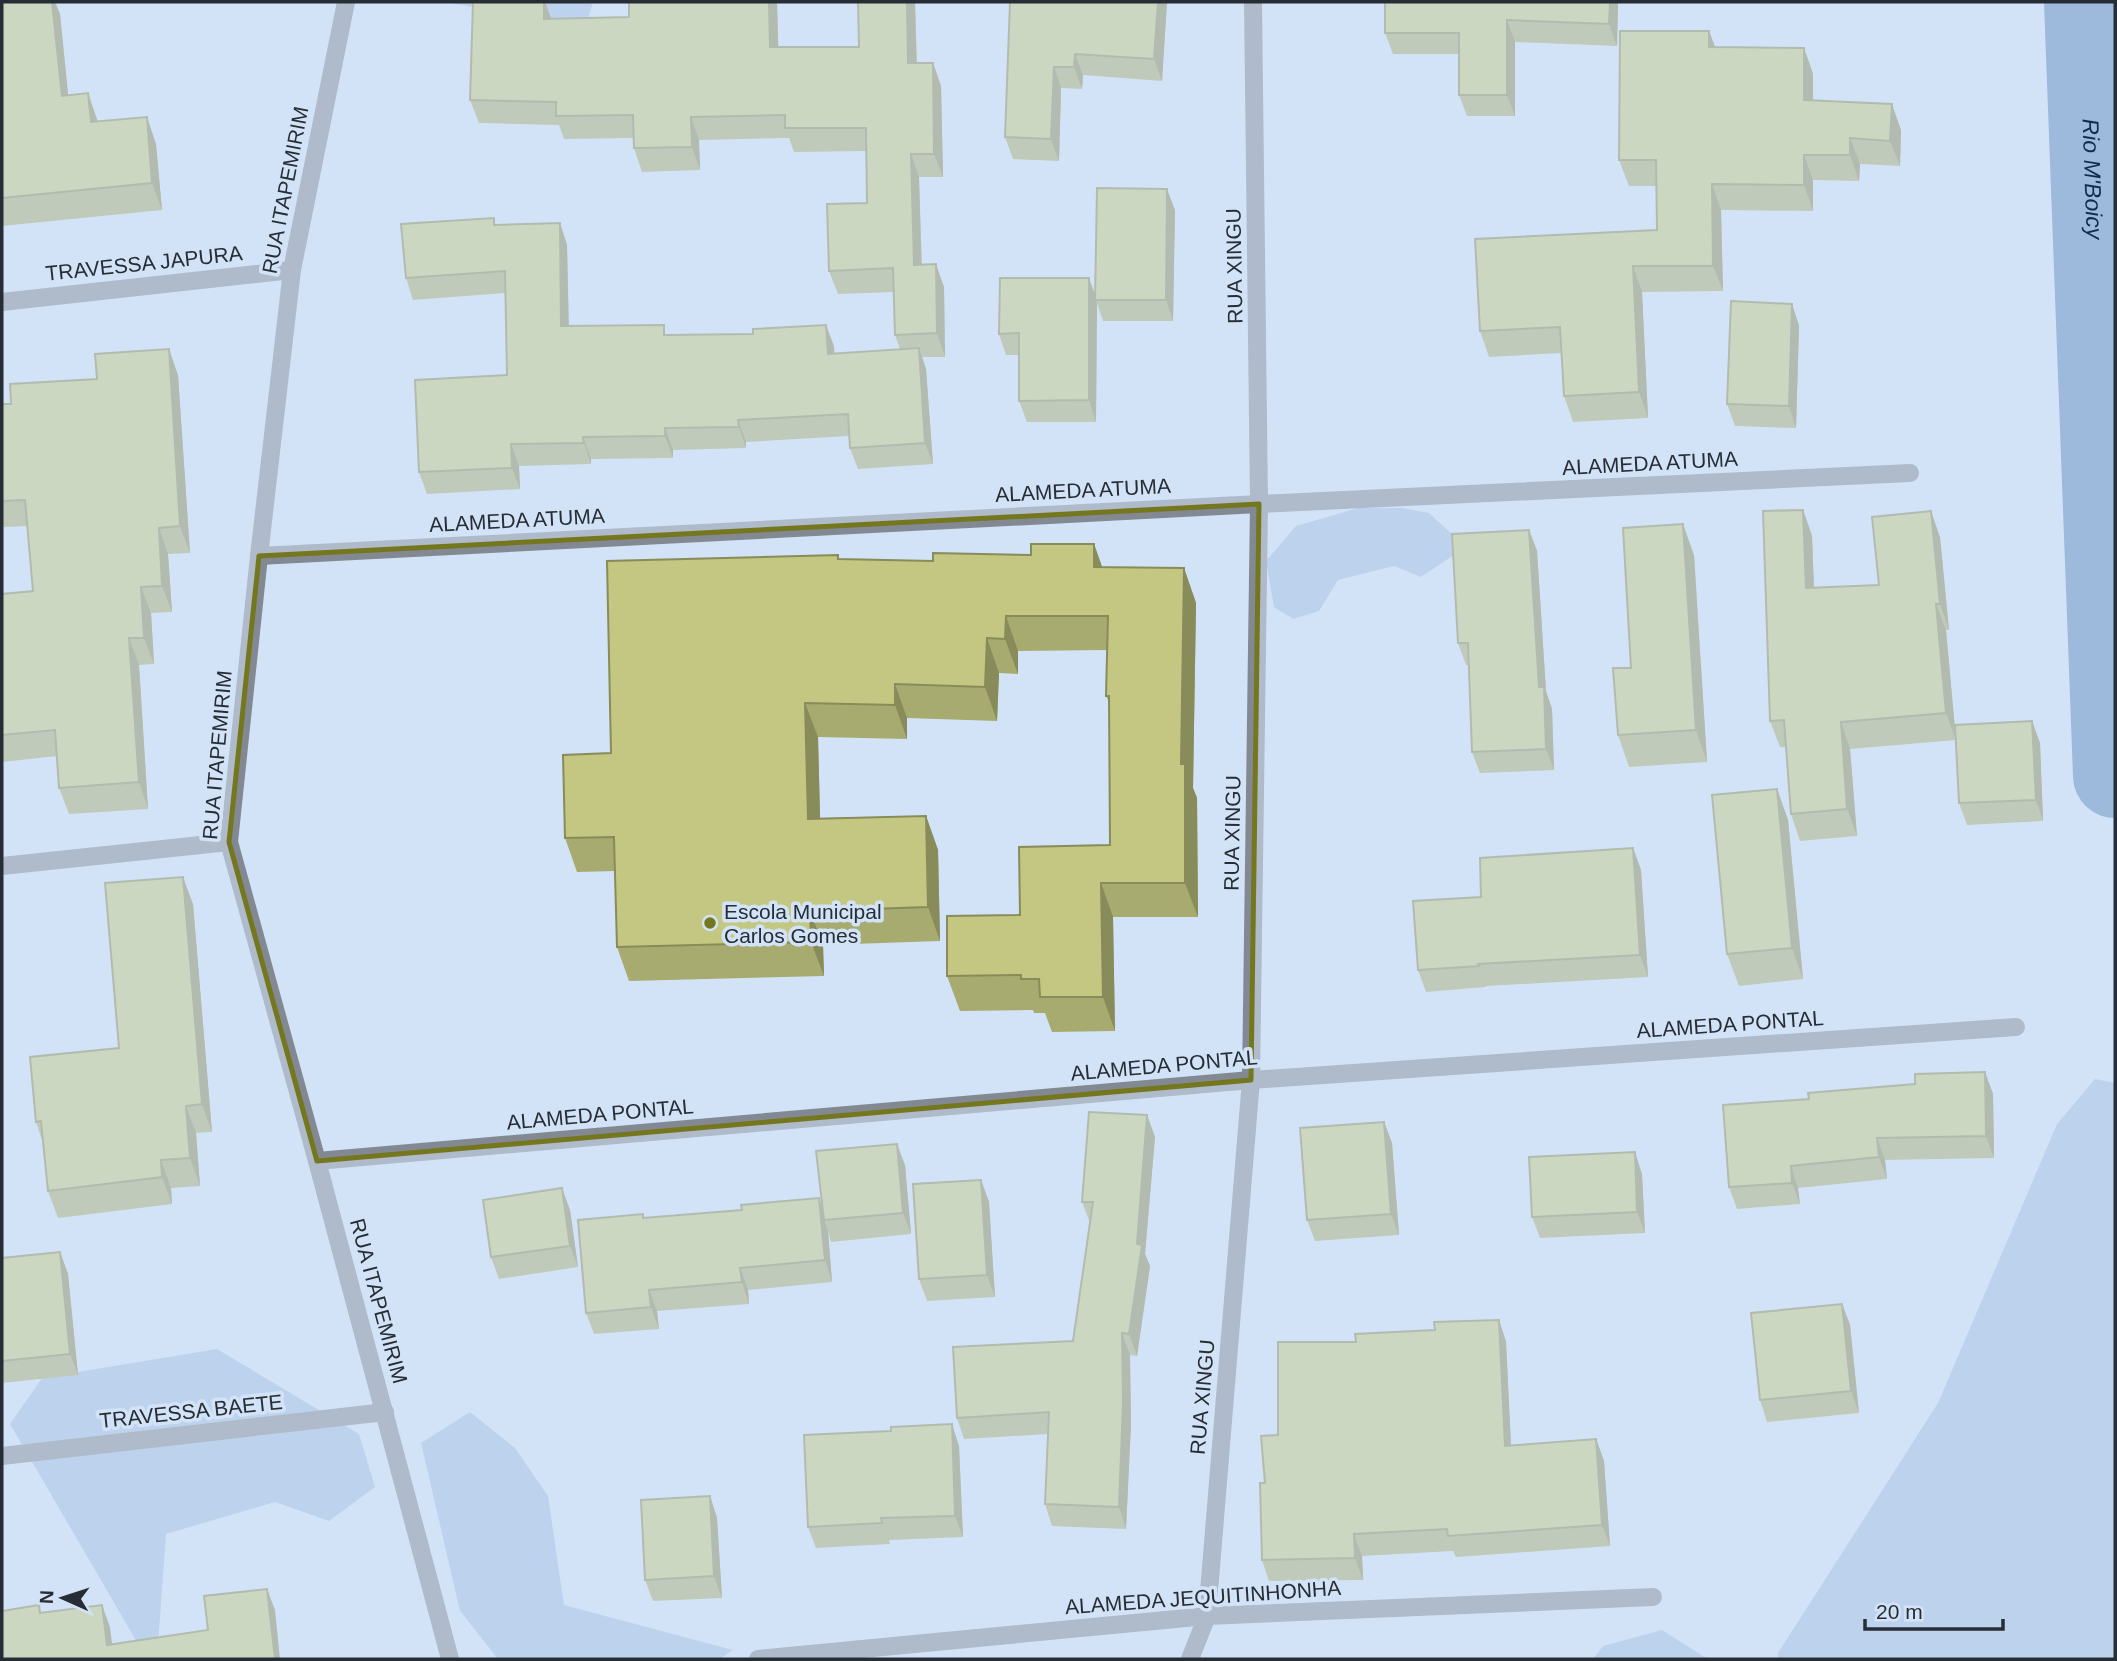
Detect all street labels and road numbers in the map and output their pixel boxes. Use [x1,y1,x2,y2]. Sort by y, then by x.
street label: RUA ITAPEMIRIM [257,104,313,276]
street label: RUA XINGU [1221,208,1247,324]
street label: TRAVESSA JAPURA [44,241,244,285]
street label: ALAMEDA ATUMA [1562,447,1738,479]
street label: ALAMEDA ATUMA [995,474,1171,506]
street label: ALAMEDA ATUMA [429,504,605,536]
street label: RUA ITAPEMIRIM [198,669,236,841]
street label: RUA XINGU [1219,775,1245,891]
street label: ALAMEDA PONTAL [1636,1006,1824,1042]
street label: ALAMEDA PONTAL [1070,1045,1258,1085]
street label: ALAMEDA PONTAL [506,1094,694,1134]
street label: RUA ITAPEMIRIM [346,1216,412,1386]
street label: RUA XINGU [1186,1338,1218,1456]
street label: TRAVESSA BAETE [98,1390,284,1432]
street label: ALAMEDA JEQUITINHONHA [1064,1576,1342,1618]

